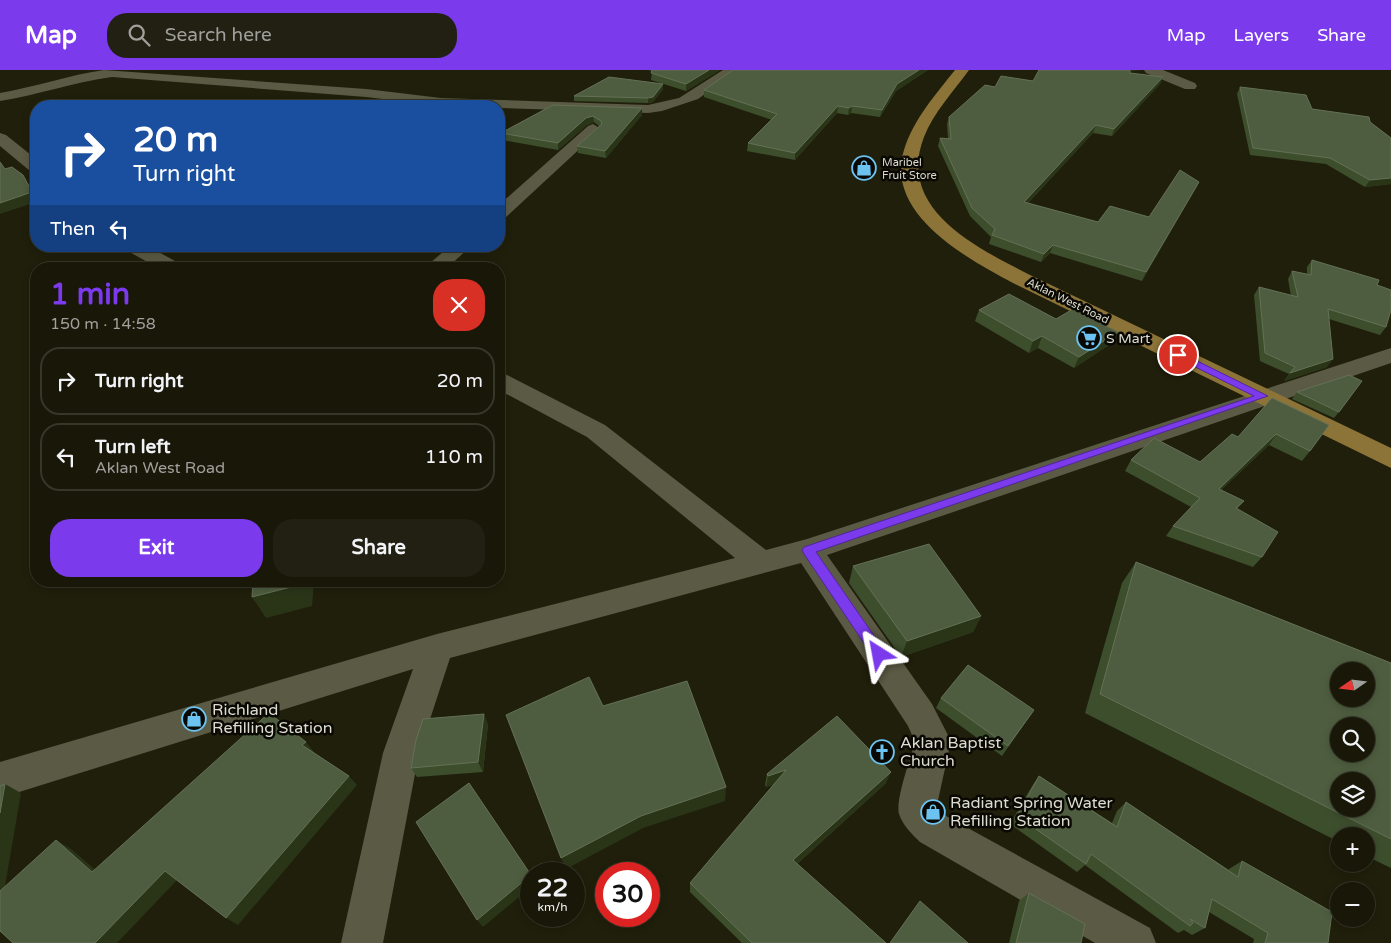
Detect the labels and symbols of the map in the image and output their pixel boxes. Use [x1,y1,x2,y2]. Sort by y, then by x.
shop icon: Maribel Fruit Store [851,155,877,181]
place label: Maribel Fruit Store [882,156,937,182]
street label: Aklan West Road [1025,276,1111,326]
supermarket icon: S Mart [1076,325,1102,351]
place label: S Mart [1106,330,1151,347]
pin [1157,334,1199,376]
position arrow [852,627,904,679]
north arrow [1330,662,1375,708]
place label: Richland Refilling Station [212,700,333,738]
shop icon: Richland Refilling Station [181,706,207,732]
place label: Aklan Baptist Church [900,733,1001,771]
church icon: Aklan Baptist Church [869,739,895,765]
place label: Radiant Spring Water Refilling Station [950,793,1114,831]
shop icon: Radiant Spring Water Refilling Station [920,799,946,825]
speed limit sign: 30 [595,862,660,927]

